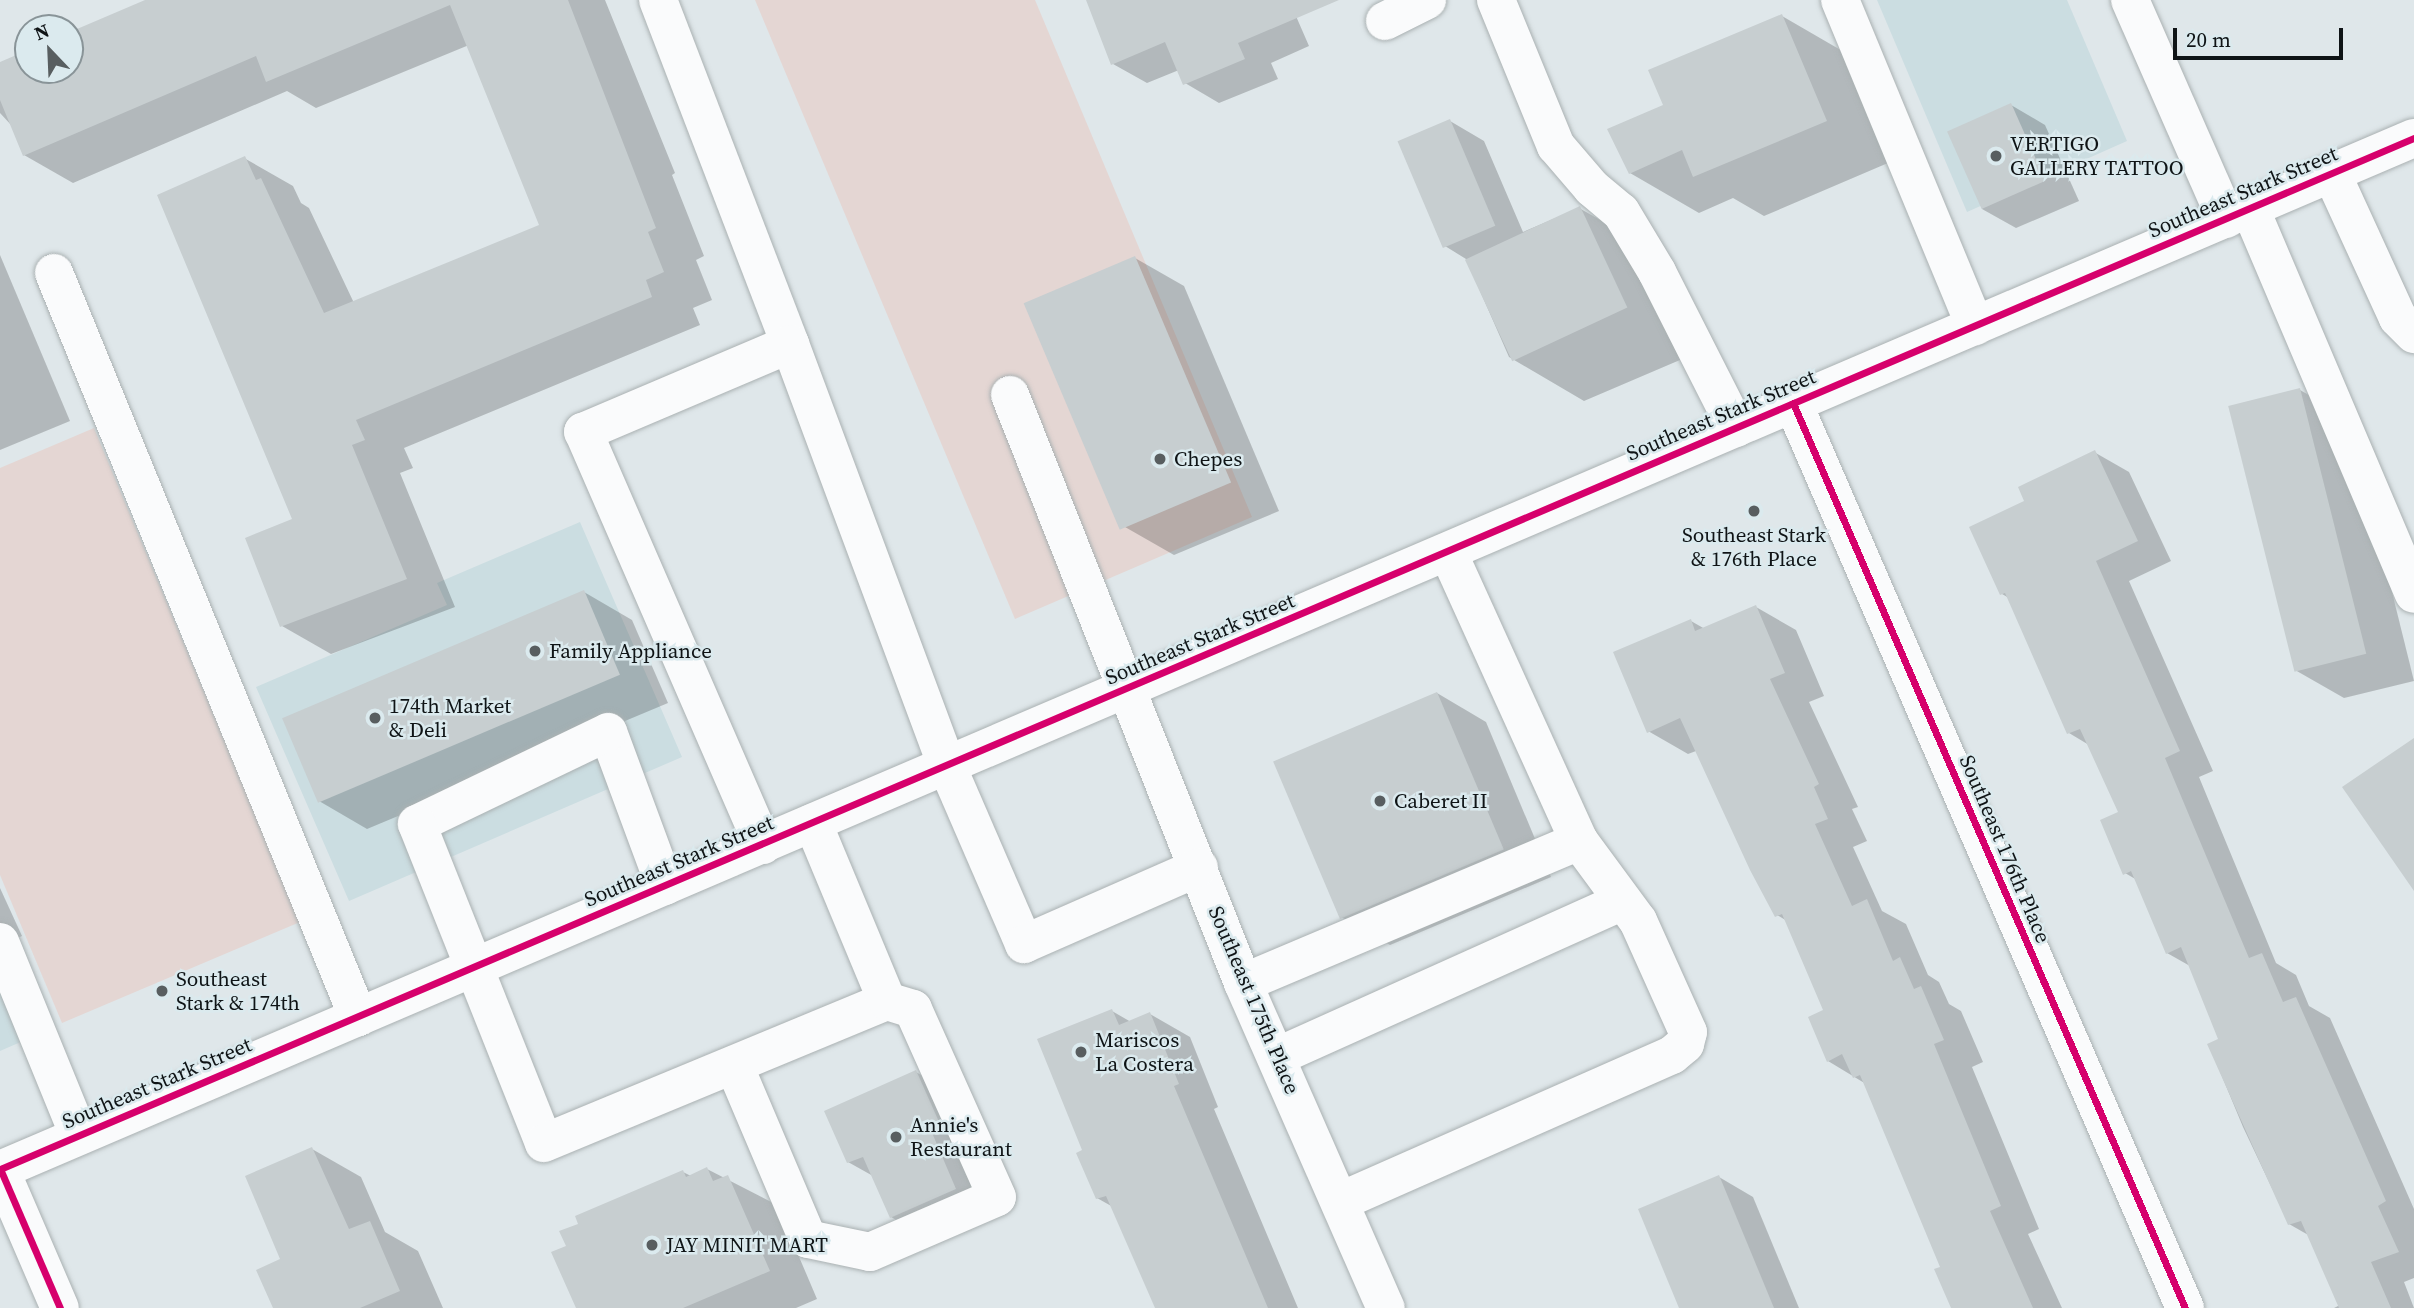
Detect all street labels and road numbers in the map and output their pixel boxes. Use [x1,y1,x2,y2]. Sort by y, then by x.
street label: Southeast Stark Street [2145,141,2341,243]
street label: Southeast Stark Street [1623,364,1819,466]
street label: Southeast Stark Street [1102,588,1298,690]
street label: Southeast 176th Place [1954,751,2056,947]
street label: Southeast Stark Street [581,810,777,912]
street label: Southeast 175th Place [1203,902,1305,1098]
street label: Southeast Stark Street [59,1032,255,1134]

